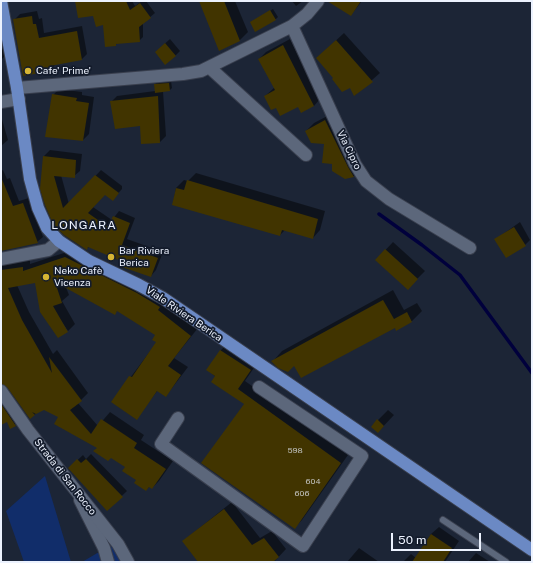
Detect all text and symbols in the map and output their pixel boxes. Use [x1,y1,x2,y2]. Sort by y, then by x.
place label: Cafe' Prime' [36,65,91,77]
marker: Cafe' Prime' [23,66,33,76]
street label: Via Cipro [334,128,364,172]
district label: LONGARA [51,218,117,232]
place label: Bar Riviera Berica [119,245,169,268]
marker: Bar Riviera Berica [106,252,116,262]
place label: Neko Cafè Vicenza [54,265,102,288]
marker: Neko Cafè Vicenza [41,272,51,282]
street label: Viale Riviera Berica [144,284,224,344]
street label: Strada di San Rocco [31,436,99,518]
house number: 598 [287,446,303,456]
house number: 604 [306,477,320,487]
house number: 606 [295,489,309,499]
scale bar [393,525,483,551]
text: 50 m [398,533,426,547]

